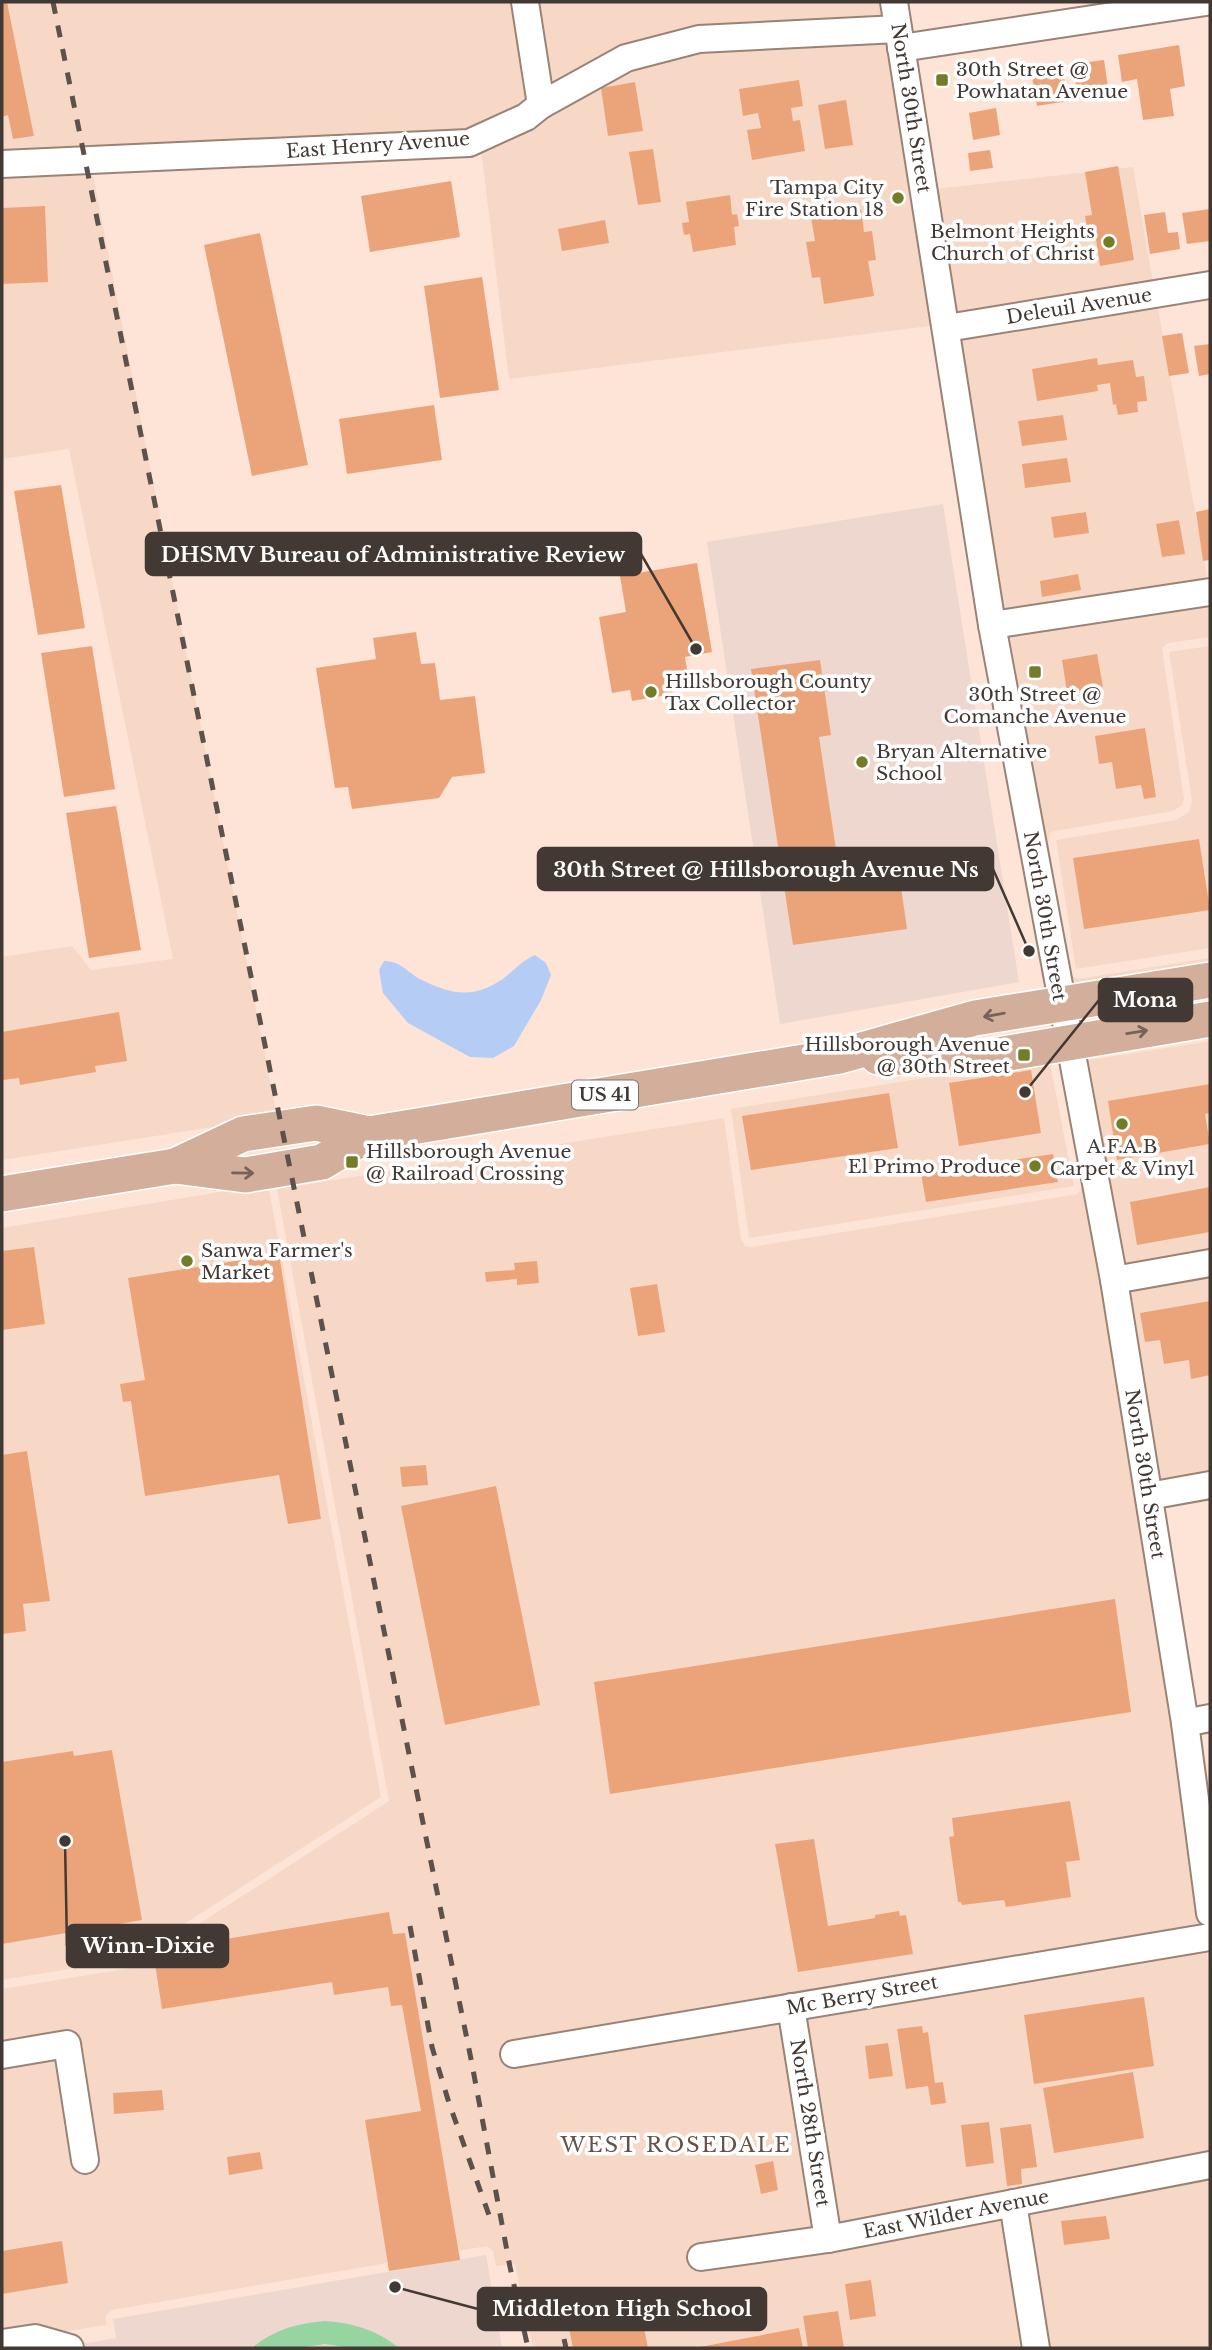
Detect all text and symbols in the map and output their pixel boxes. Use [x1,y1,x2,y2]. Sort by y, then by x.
street label: North 30th Street [886,21,936,195]
place label: 30th Street @ Powhatan Avenue [956,58,1128,103]
marker: 30th Street @ Powhatan Avenue [934,72,950,88]
street label: East Henry Avenue [285,127,471,163]
place label: Tampa City Fire Station 18 [745,176,884,221]
marker: Tampa City Fire Station 18 [890,190,906,206]
place label: Belmont Heights Church of Christ [930,220,1096,265]
marker: Belmont Heights Church of Christ [1101,234,1117,250]
street label: Deleuil Avenue [1005,283,1153,329]
callout: DHSMV Bureau of Administrative Review [146,533,641,575]
text: DHSMV Bureau of Administrative Review [161,542,626,568]
marker: 30th Street @ Comanche Avenue [1027,664,1043,680]
place label: Hillsborough County Tax Collector [665,670,872,715]
place label: 30th Street @ Comanche Avenue [944,683,1126,728]
marker: Hillsborough County Tax Collector [643,684,659,700]
place label: Bryan Alternative School [876,740,1047,785]
marker: Bryan Alternative School [854,754,870,770]
street label: North 30th Street [1019,829,1071,1003]
callout: 30th Street @ Hillsborough Avenue Ns [538,848,993,890]
text: 30th Street @ Hillsborough Avenue Ns [553,857,979,883]
callout: Mona [1099,979,1192,1021]
text: Mona [1113,987,1177,1013]
one-way arrow [983,1009,1006,1022]
one-way arrow [1126,1025,1148,1038]
place label: Hillsborough Avenue @ 30th Street [805,1033,1011,1078]
marker: Hillsborough Avenue @ 30th Street [1016,1047,1032,1063]
road number: US 41 [572,1080,638,1110]
marker: A.F.A.B Carpet & Vinyl [1114,1116,1130,1132]
place label: A.F.A.B Carpet & Vinyl [1050,1135,1194,1180]
place label: Hillsborough Avenue @ Railroad Crossing [366,1140,571,1185]
marker: Hillsborough Avenue @ Railroad Crossing [344,1154,360,1170]
place label: El Primo Produce [848,1155,1021,1178]
marker: El Primo Produce [1027,1158,1043,1174]
one-way arrow [231,1166,254,1180]
place label: Sanwa Farmer's Market [201,1239,353,1284]
marker: Sanwa Farmer's Market [179,1253,195,1269]
street label: North 30th Street [1120,1387,1170,1561]
callout: Winn-Dixie [67,1925,228,1967]
text: Winn-Dixie [80,1933,215,1959]
street label: Mc Berry Street [784,1970,940,2020]
street label: North 28th Street [785,2037,835,2209]
district label: WEST ROSEDALE [559,2132,792,2158]
street label: East Wilder Avenue [861,2185,1051,2243]
callout: Middleton High School [478,2288,766,2330]
text: Middleton High School [492,2296,753,2322]

